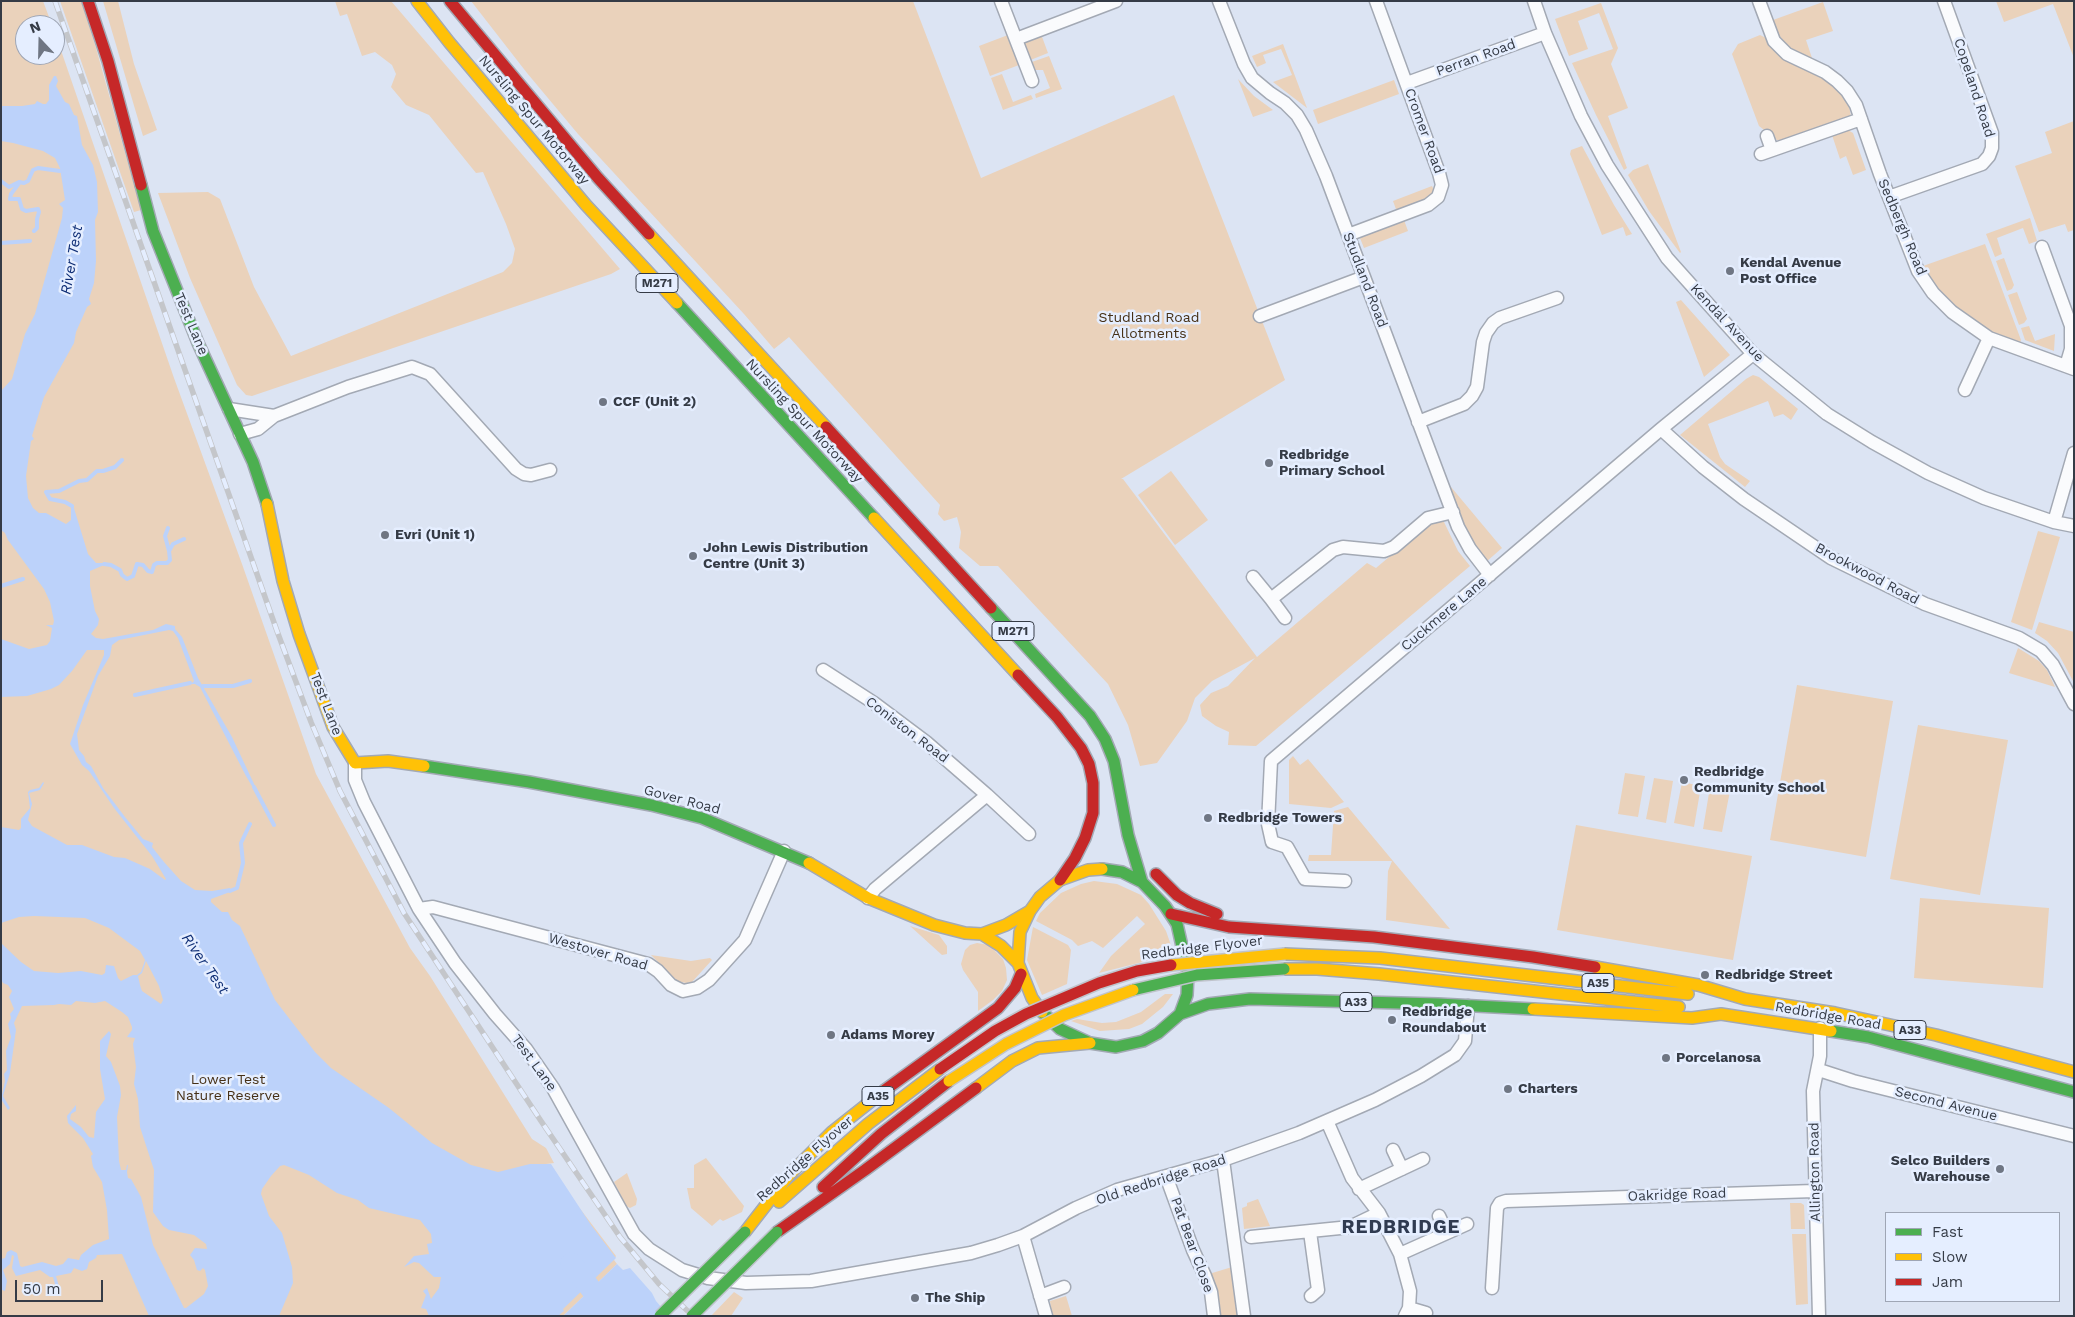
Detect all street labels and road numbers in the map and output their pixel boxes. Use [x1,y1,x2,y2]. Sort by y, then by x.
street label: Perran Road [1434,36,1518,80]
street label: Copeland Road [1950,36,1998,140]
street label: Nursling Spur Motorway [475,52,593,188]
street label: Cromer Road [1401,86,1447,176]
street label: Sedbergh Road [1874,176,1930,278]
street label: Studland Road [1339,230,1391,330]
road number: M271 [636,274,678,292]
street label: Kendal Avenue [1687,280,1767,366]
street label: Test Lane [170,290,212,358]
street label: Nursling Spur Motorway [742,355,866,487]
street label: Brookwood Road [1812,540,1922,608]
street label: Cuckmere Lane [1398,573,1490,655]
road number: M271 [992,622,1034,640]
street label: Test Lane [306,670,346,738]
street label: Coniston Road [862,693,952,767]
street label: Gover Road [642,782,722,818]
street label: Westover Road [546,930,650,974]
street label: Redbridge Flyover [1140,932,1264,964]
road number: A35 [1582,974,1614,992]
road number: A33 [1340,992,1372,1012]
street label: Redbridge Road [1774,998,1882,1034]
road number: A33 [1894,1020,1926,1040]
street label: Test Lane [508,1031,560,1095]
street label: Second Avenue [1893,1083,1999,1125]
road number: A35 [862,1086,894,1106]
street label: Redbridge Flyover [753,1113,857,1205]
street label: Allington Road [1806,1122,1824,1222]
street label: Old Redbridge Road [1094,1151,1228,1209]
street label: Oakridge Road [1627,1185,1727,1205]
street label: Pat Bear Close [1167,1195,1217,1295]

